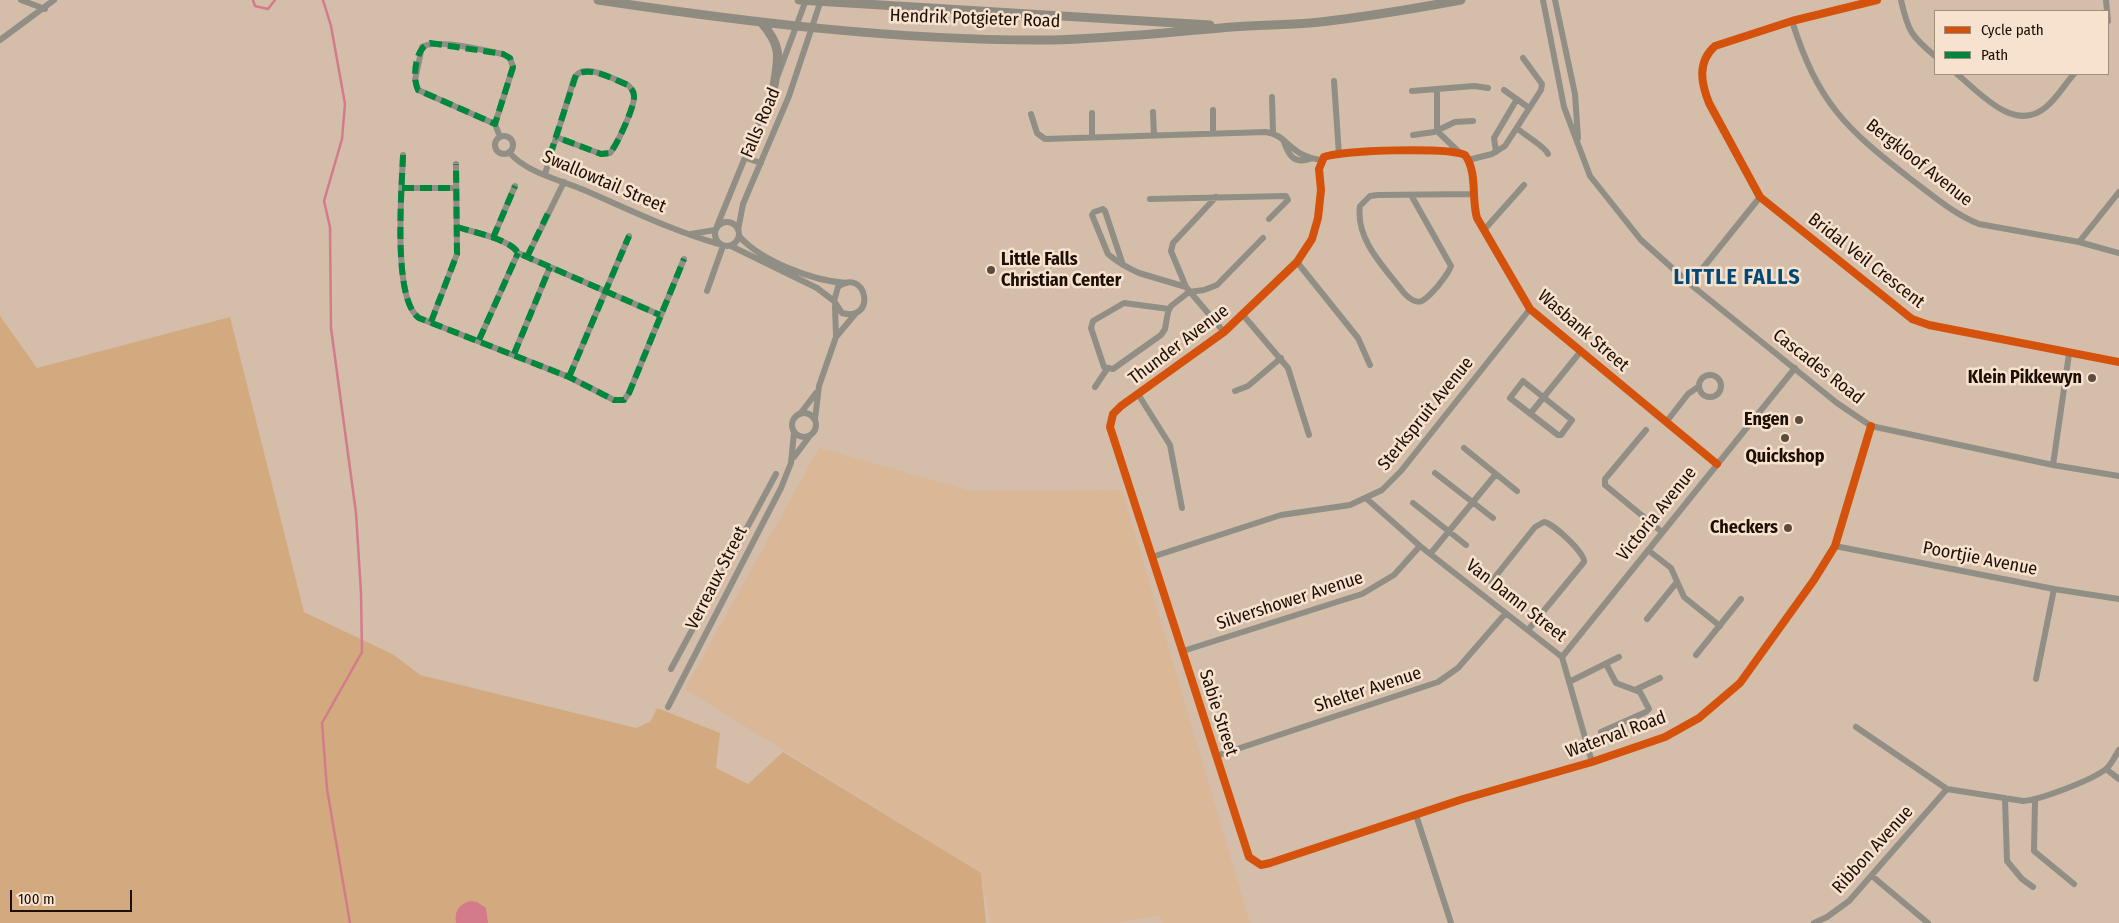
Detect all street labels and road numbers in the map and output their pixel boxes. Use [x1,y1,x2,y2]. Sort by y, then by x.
street label: Hendrik Potgieter Road [889,5,1061,33]
street label: Falls Road [737,85,785,161]
street label: Bergkloof Avenue [1862,115,1976,211]
street label: Swallowtail Street [539,146,669,218]
street label: Bridal Veil Crescent [1803,209,1929,313]
street label: Wasbank Street [1533,285,1633,377]
street label: Thunder Avenue [1125,300,1233,390]
street label: Cascades Road [1768,325,1868,409]
street label: Sterkspruit Avenue [1374,353,1478,475]
street label: Victoria Avenue [1613,463,1701,565]
street label: Verreaux Street [682,523,752,633]
street label: Poortjie Avenue [1921,537,2039,581]
street label: Van Damn Street [1461,555,1571,647]
street label: Silvershower Avenue [1214,567,1366,635]
street label: Shelter Avenue [1312,663,1424,717]
street label: Sabie Street [1194,667,1242,759]
street label: Waterval Road [1563,707,1669,763]
street label: Ribbon Avenue [1828,802,1918,898]

